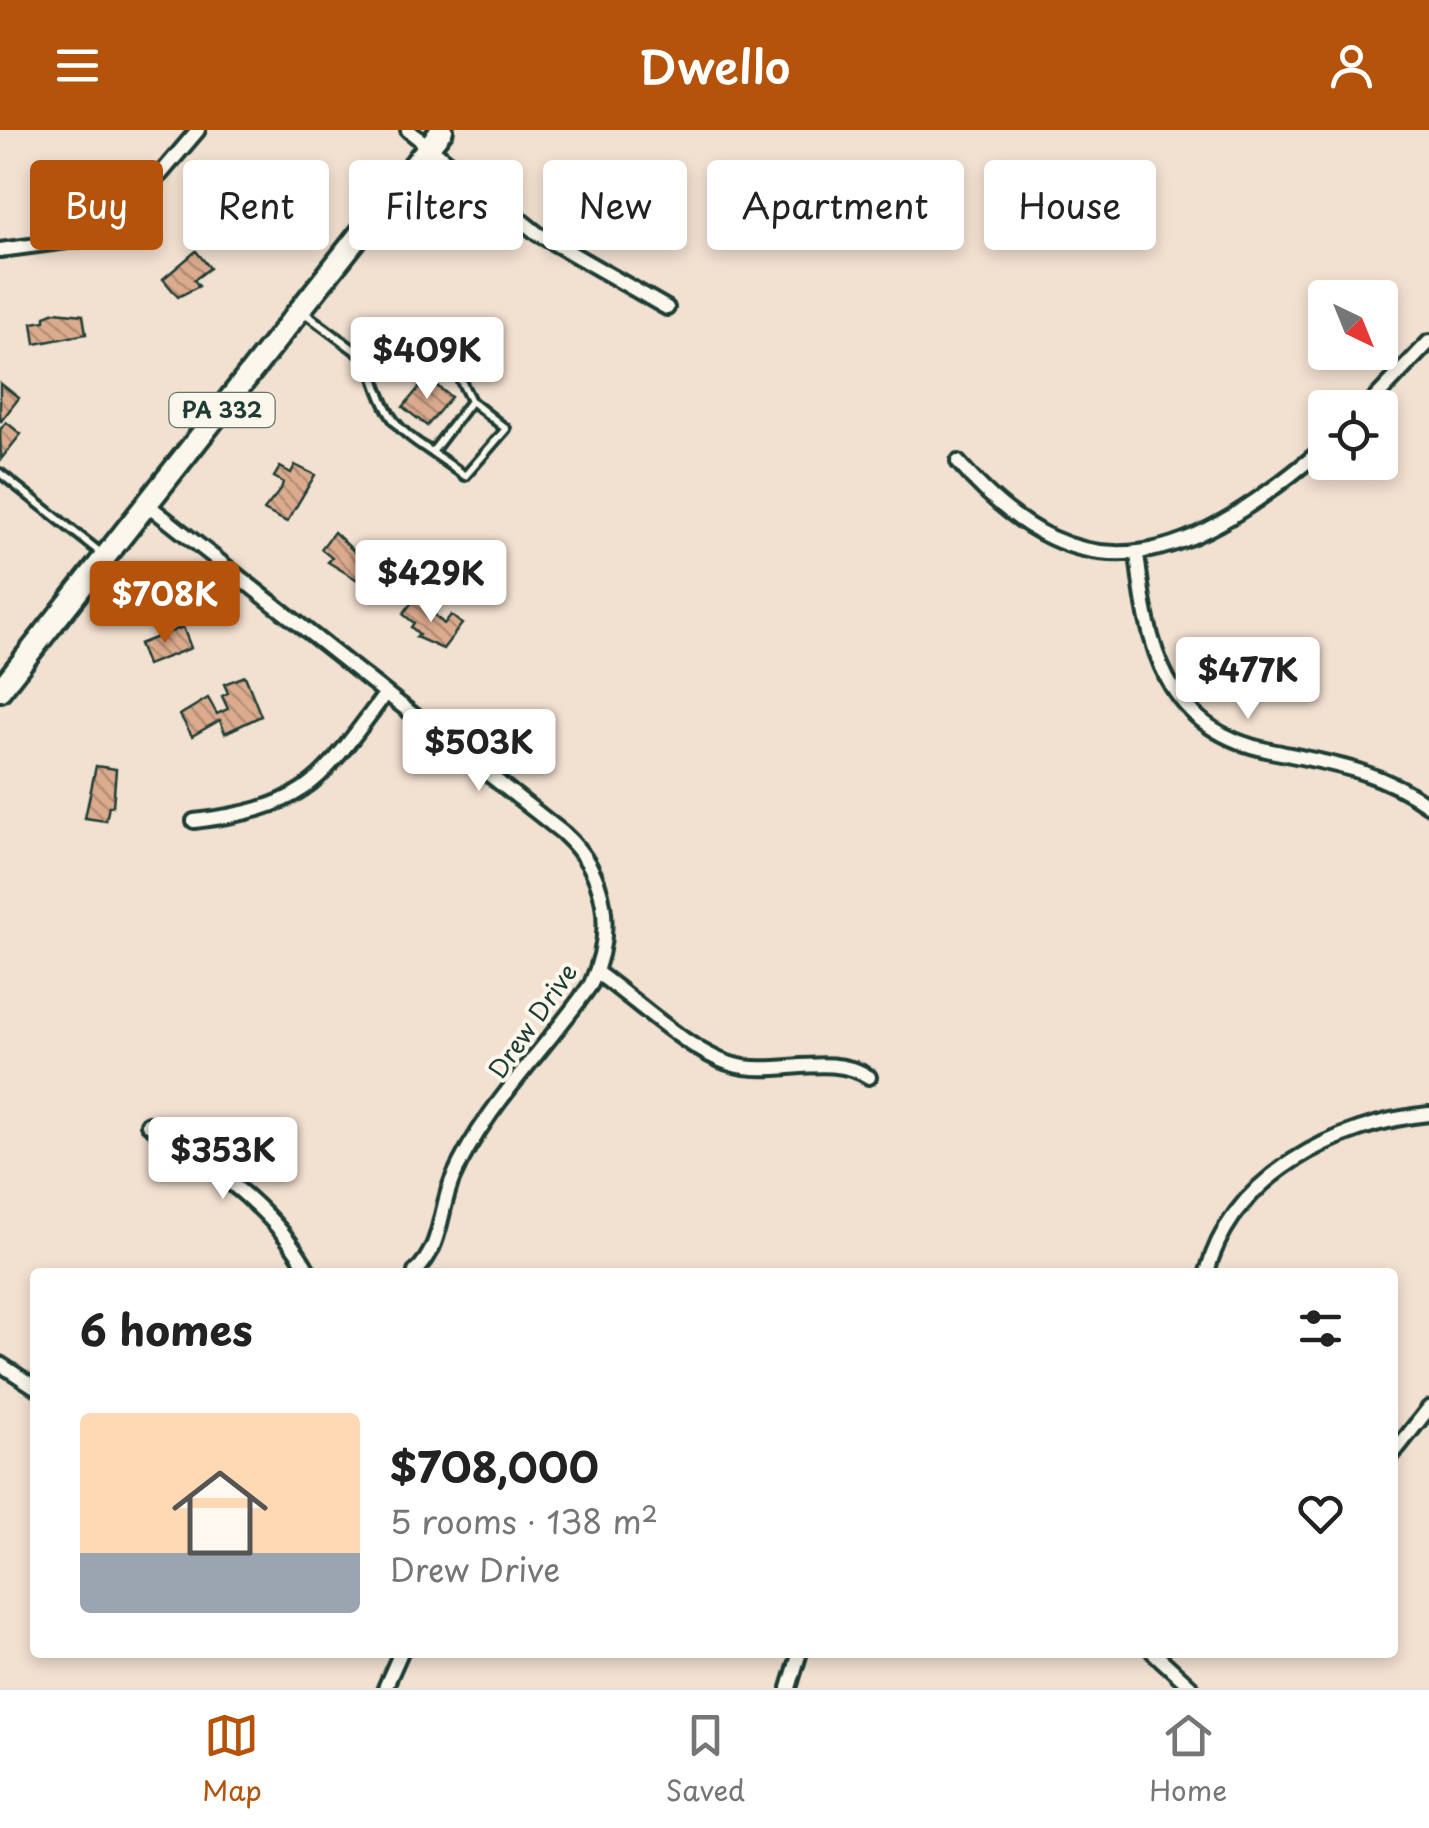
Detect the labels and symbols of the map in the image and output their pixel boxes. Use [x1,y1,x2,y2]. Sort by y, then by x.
north arrow [1308,280,1398,370]
pin: $409K [357,317,497,402]
road number: PA 332 [170,393,274,427]
pin: $429K [361,540,501,625]
pin: $708K [95,561,235,646]
pin: $477K [1178,637,1318,722]
pin: $503K [409,709,549,794]
street label: Drew Drive [478,955,586,1086]
pin: $353K [153,1117,293,1202]

